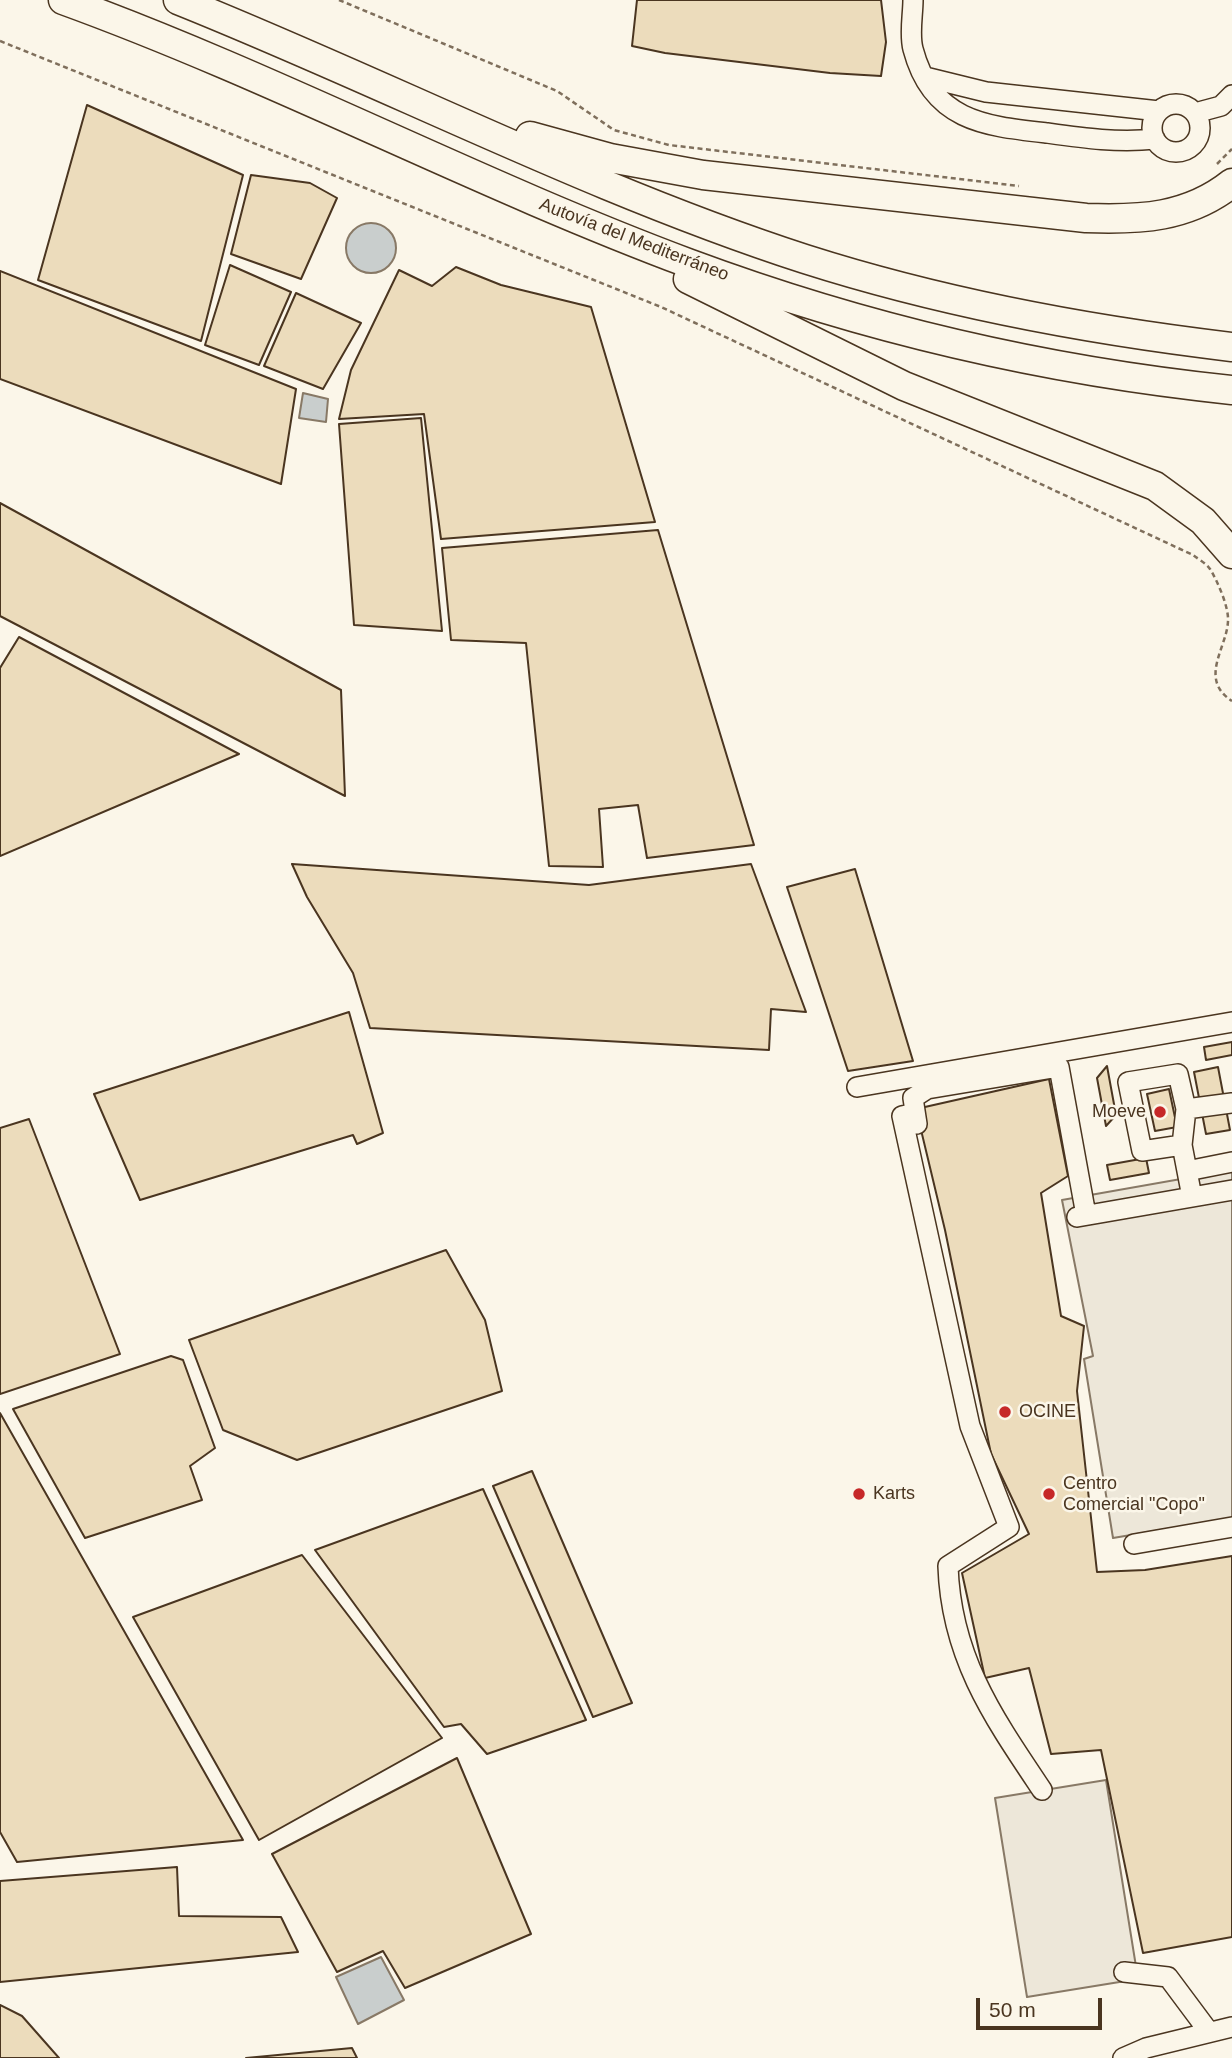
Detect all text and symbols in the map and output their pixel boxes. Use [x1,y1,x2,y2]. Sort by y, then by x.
street label: Autovía del Mediterráneo [536,194,732,286]
place label: Moeve [1092,1101,1146,1123]
marker: Moeve [1152,1104,1168,1120]
place label: OCINE [1019,1401,1076,1423]
marker: OCINE [997,1404,1013,1420]
place label: Centro Comercial "Copo" [1063,1473,1205,1516]
place label: Karts [873,1483,915,1505]
marker: Karts [851,1486,867,1502]
marker: Centro Comercial "Copo" [1041,1486,1057,1502]
scale bar [980,1984,1106,2028]
text: 50 m [989,1998,1036,2021]

